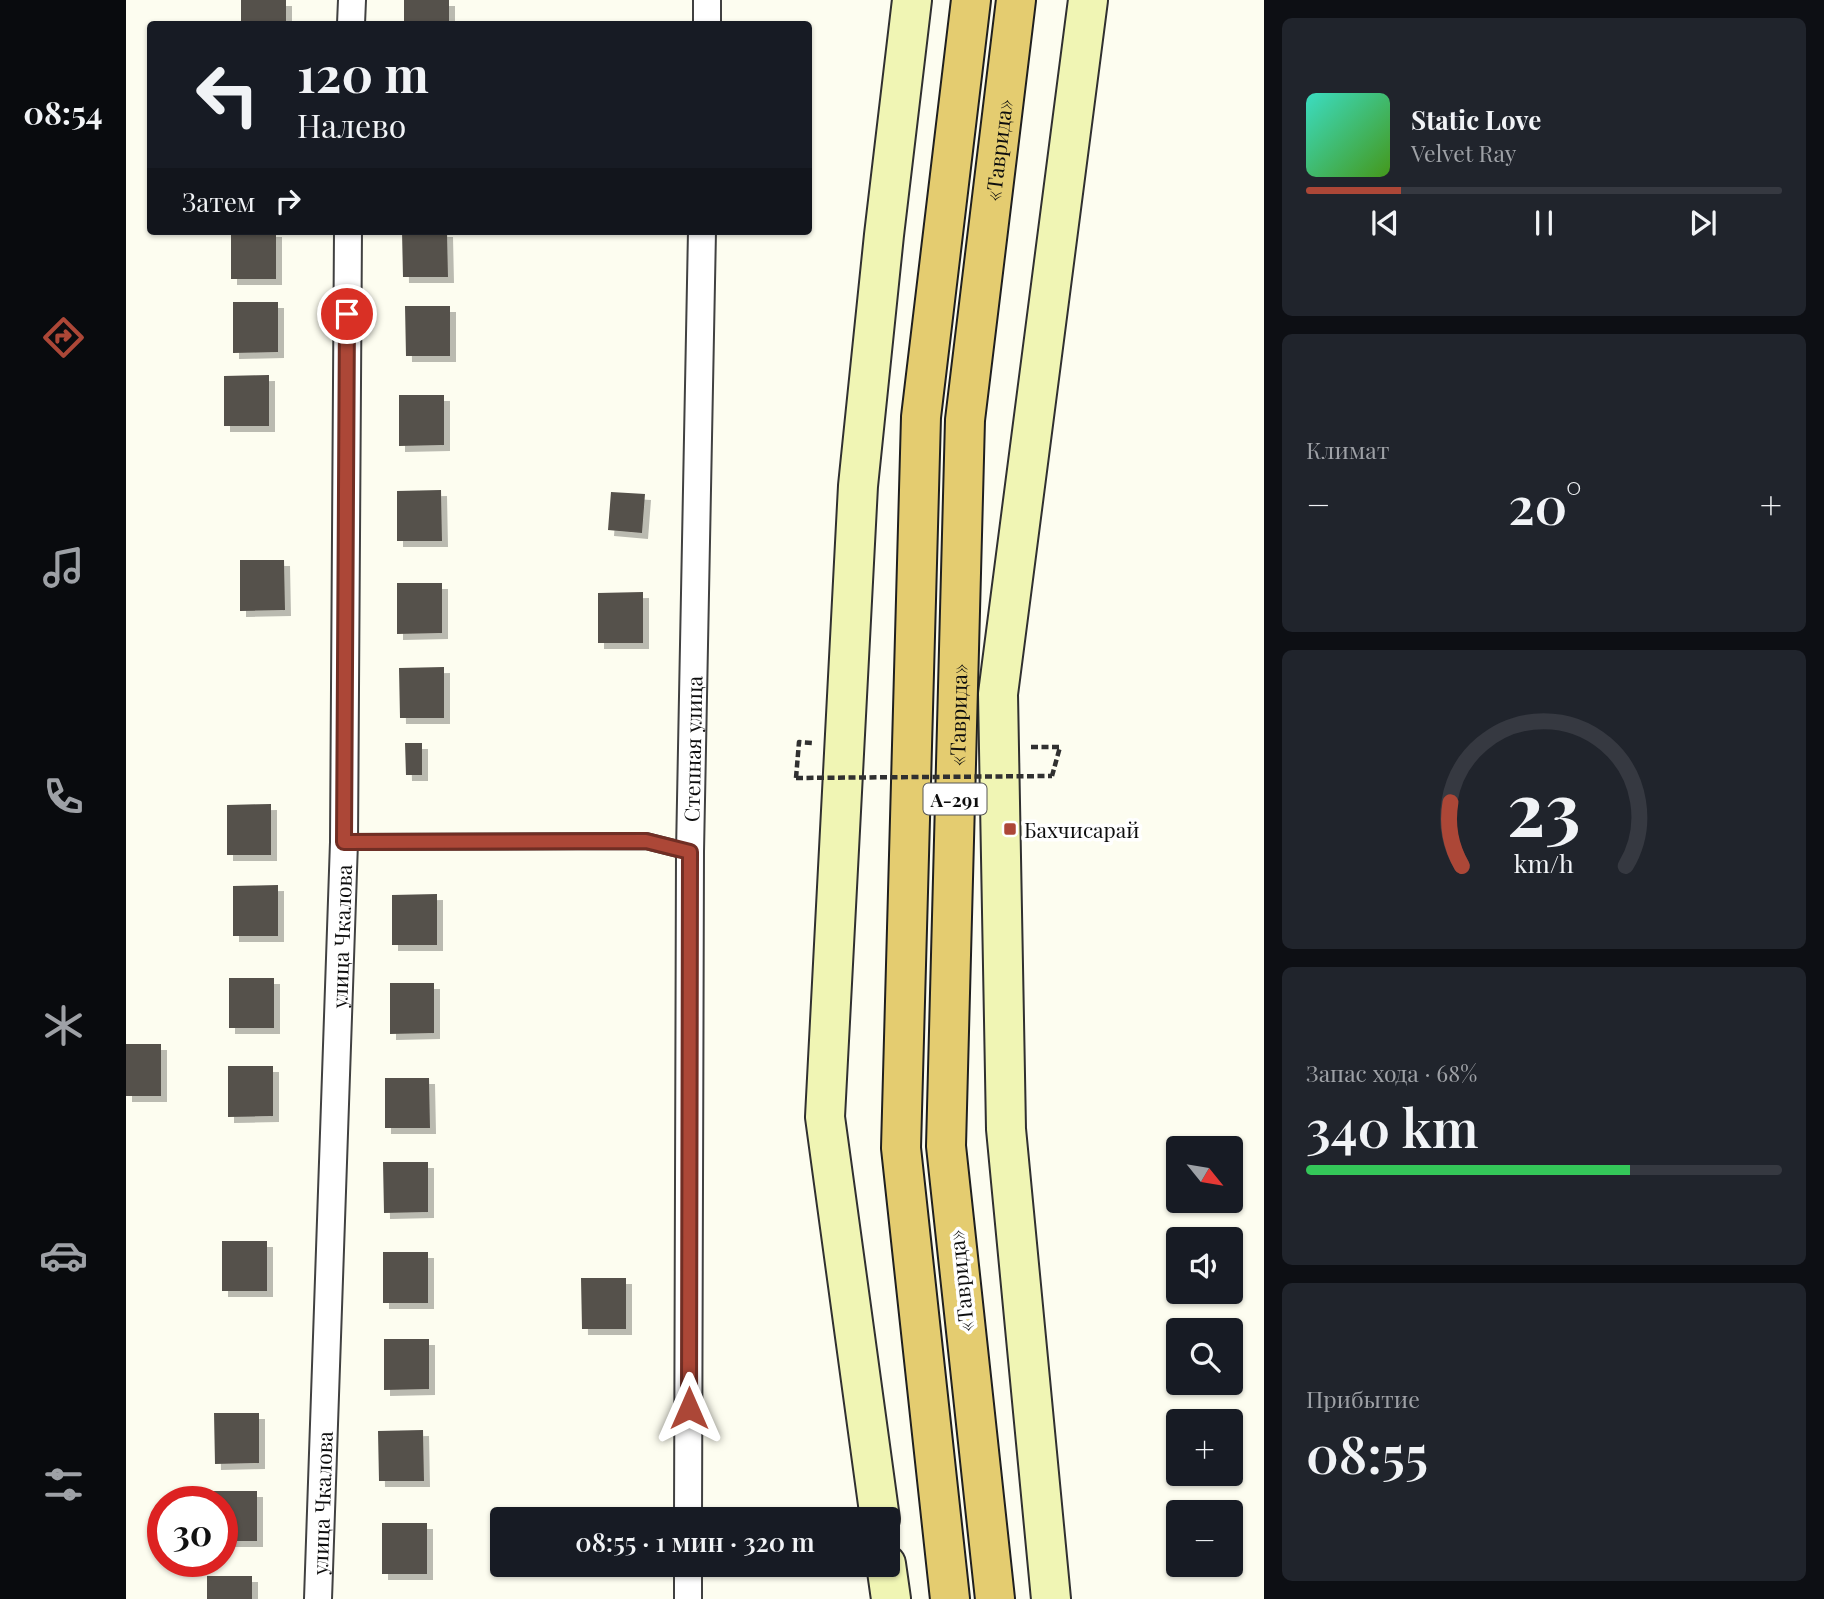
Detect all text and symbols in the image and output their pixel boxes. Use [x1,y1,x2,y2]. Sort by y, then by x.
text: 120 m [297,40,429,105]
icon: left [182,49,273,140]
text: 08:54 [23,90,103,133]
street label: «Таврида» [978,97,1018,202]
text: Static Love [1411,102,1541,137]
text: Налево [297,103,406,146]
text: Velvet Ray [1411,137,1516,168]
icon: right [269,182,307,220]
text: Затем [182,184,255,219]
icon: previous [1366,204,1404,242]
icon: pause [1525,204,1563,242]
icon: next [1684,204,1722,242]
pin [317,284,377,344]
icon: arrive [328,295,366,333]
icon: directions [39,313,88,362]
text: Климат [1306,434,1389,465]
text: 20° [1508,469,1582,538]
text: − [1306,478,1331,529]
text: + [1760,478,1782,529]
icon: music [39,543,88,592]
street label: «Таврида» [942,663,973,766]
street label: Степная улица [677,675,707,822]
text: 23 [1507,757,1581,854]
icon: phone [39,772,88,821]
road number: А-291 [924,784,986,814]
place label: Бахчисарай [1024,815,1139,843]
marker: Бахчисарай [1002,821,1018,837]
text: km/h [1514,845,1574,878]
street label: улица Чкалова [324,863,357,1010]
icon: climate [39,1001,88,1050]
text: Запас хода · 68% [1306,1057,1477,1088]
text: 340 km [1306,1092,1478,1161]
north arrow [1166,1136,1242,1213]
map controls [1166,1136,1243,1577]
button: sound [1166,1227,1243,1304]
street label: «Таврида» [941,1229,979,1333]
icon: car [39,1231,88,1280]
button: search [1166,1318,1243,1395]
position arrow [652,1371,726,1445]
text: Прибытие [1306,1383,1420,1414]
button: + [1166,1409,1243,1486]
text: 08:55 [1306,1418,1428,1487]
street label: улица Чкалова [305,1430,338,1576]
icon: filters [39,1460,88,1509]
speed limit sign: 30 [147,1486,238,1577]
button: − [1166,1500,1243,1577]
text: 08:55 · 1 мин · 320 m [575,1524,815,1559]

